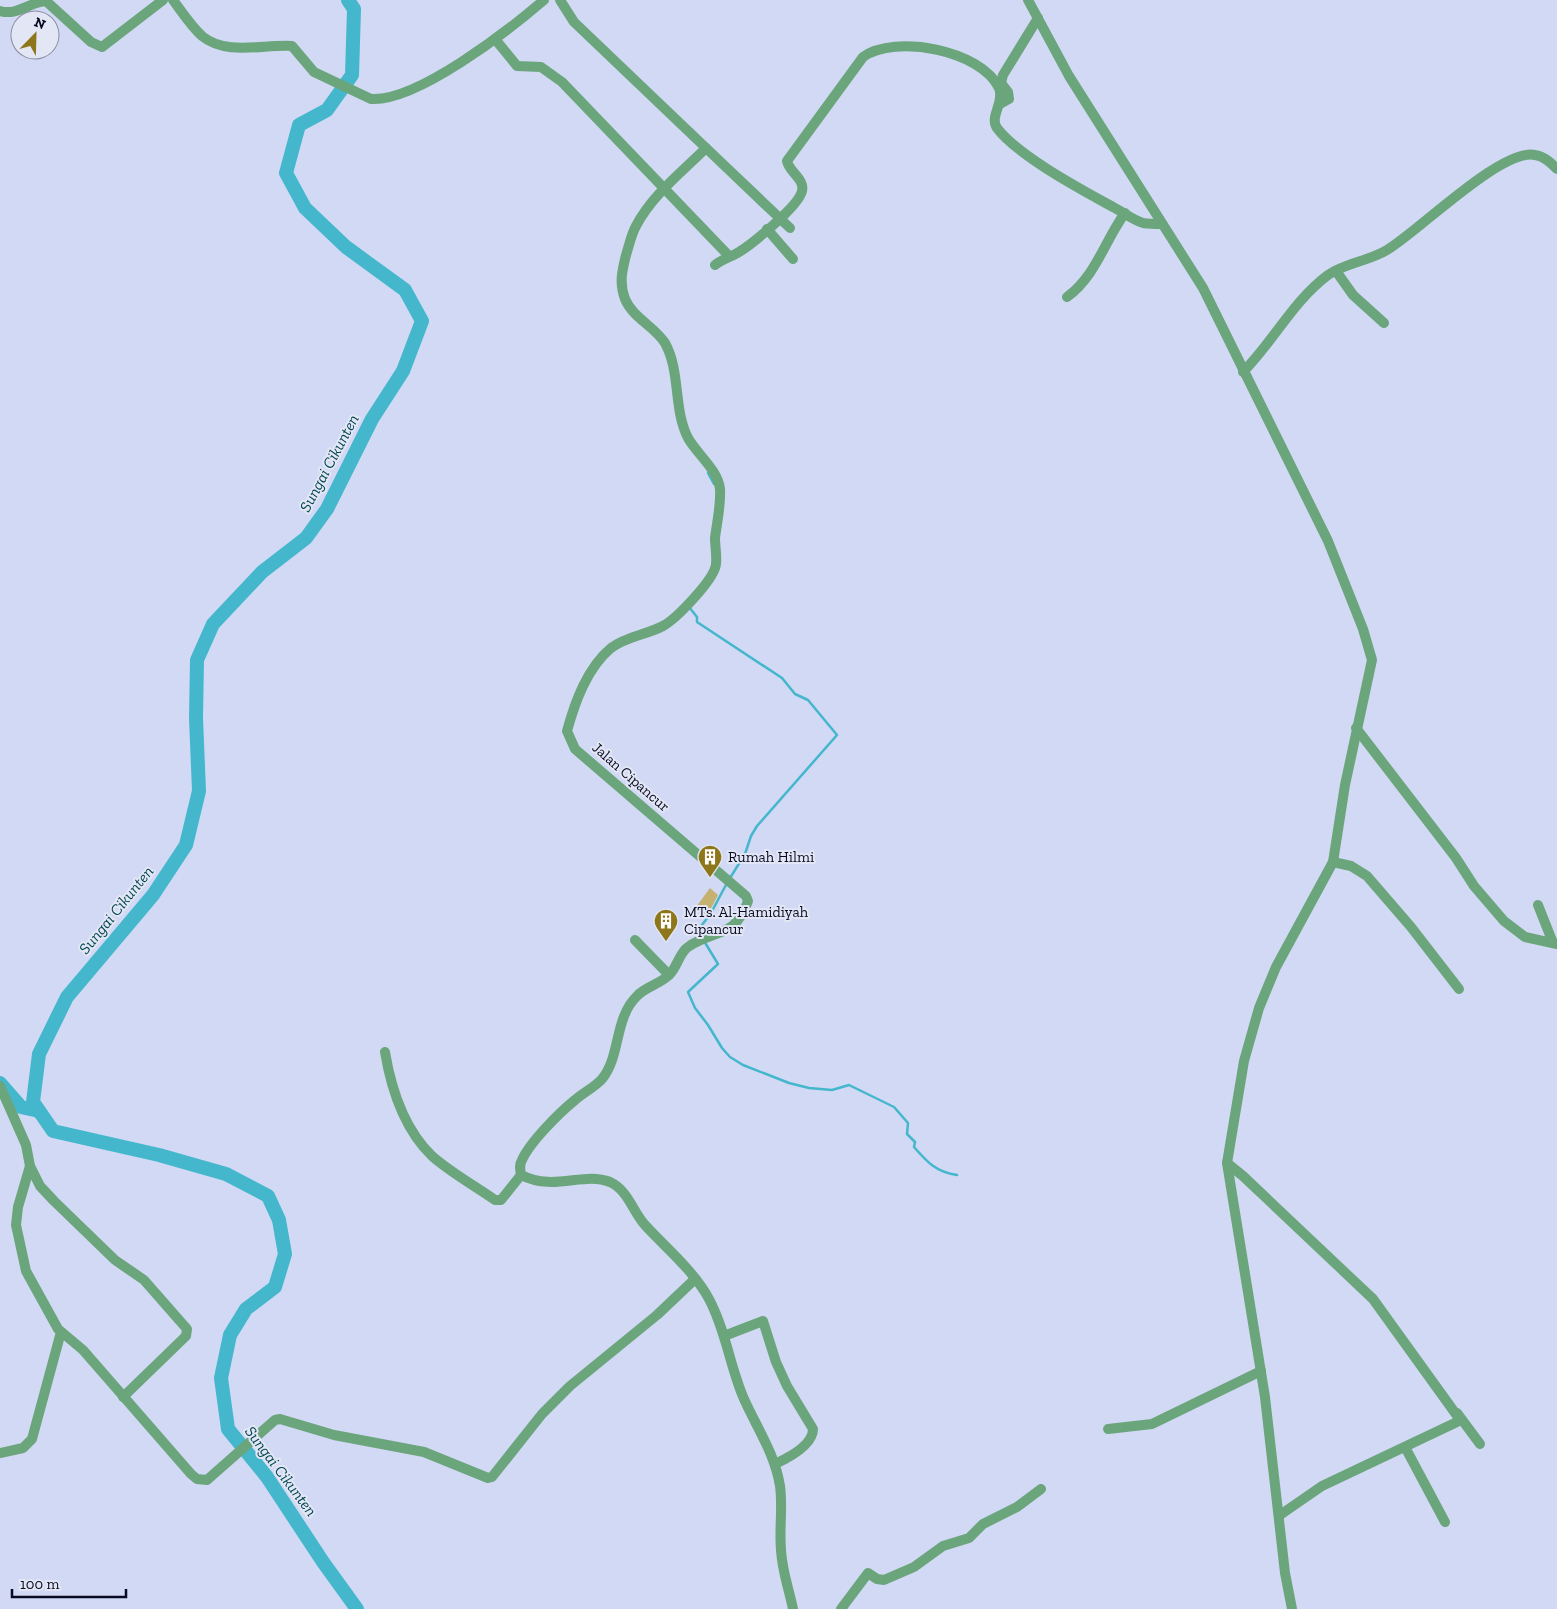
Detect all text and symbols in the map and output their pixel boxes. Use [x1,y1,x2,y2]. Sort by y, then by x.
north arrow [10,10,60,60]
text: N [32,14,48,34]
water label: Sungai Cikunten [295,411,363,515]
street label: Jalan Cipancur [589,739,673,815]
building icon: Rumah Hilmi [697,844,723,878]
place label: Rumah Hilmi [728,848,814,866]
water label: Sungai Cikunten [75,862,157,958]
place label: MTs. Al-Hamidiyah Cipancur [684,903,809,938]
building icon: MTs. Al-Hamidiyah Cipancur [653,908,679,942]
water label: Sungai Cikunten [241,1422,321,1520]
scale bar [12,1566,126,1598]
text: 100 m [20,1575,59,1593]

